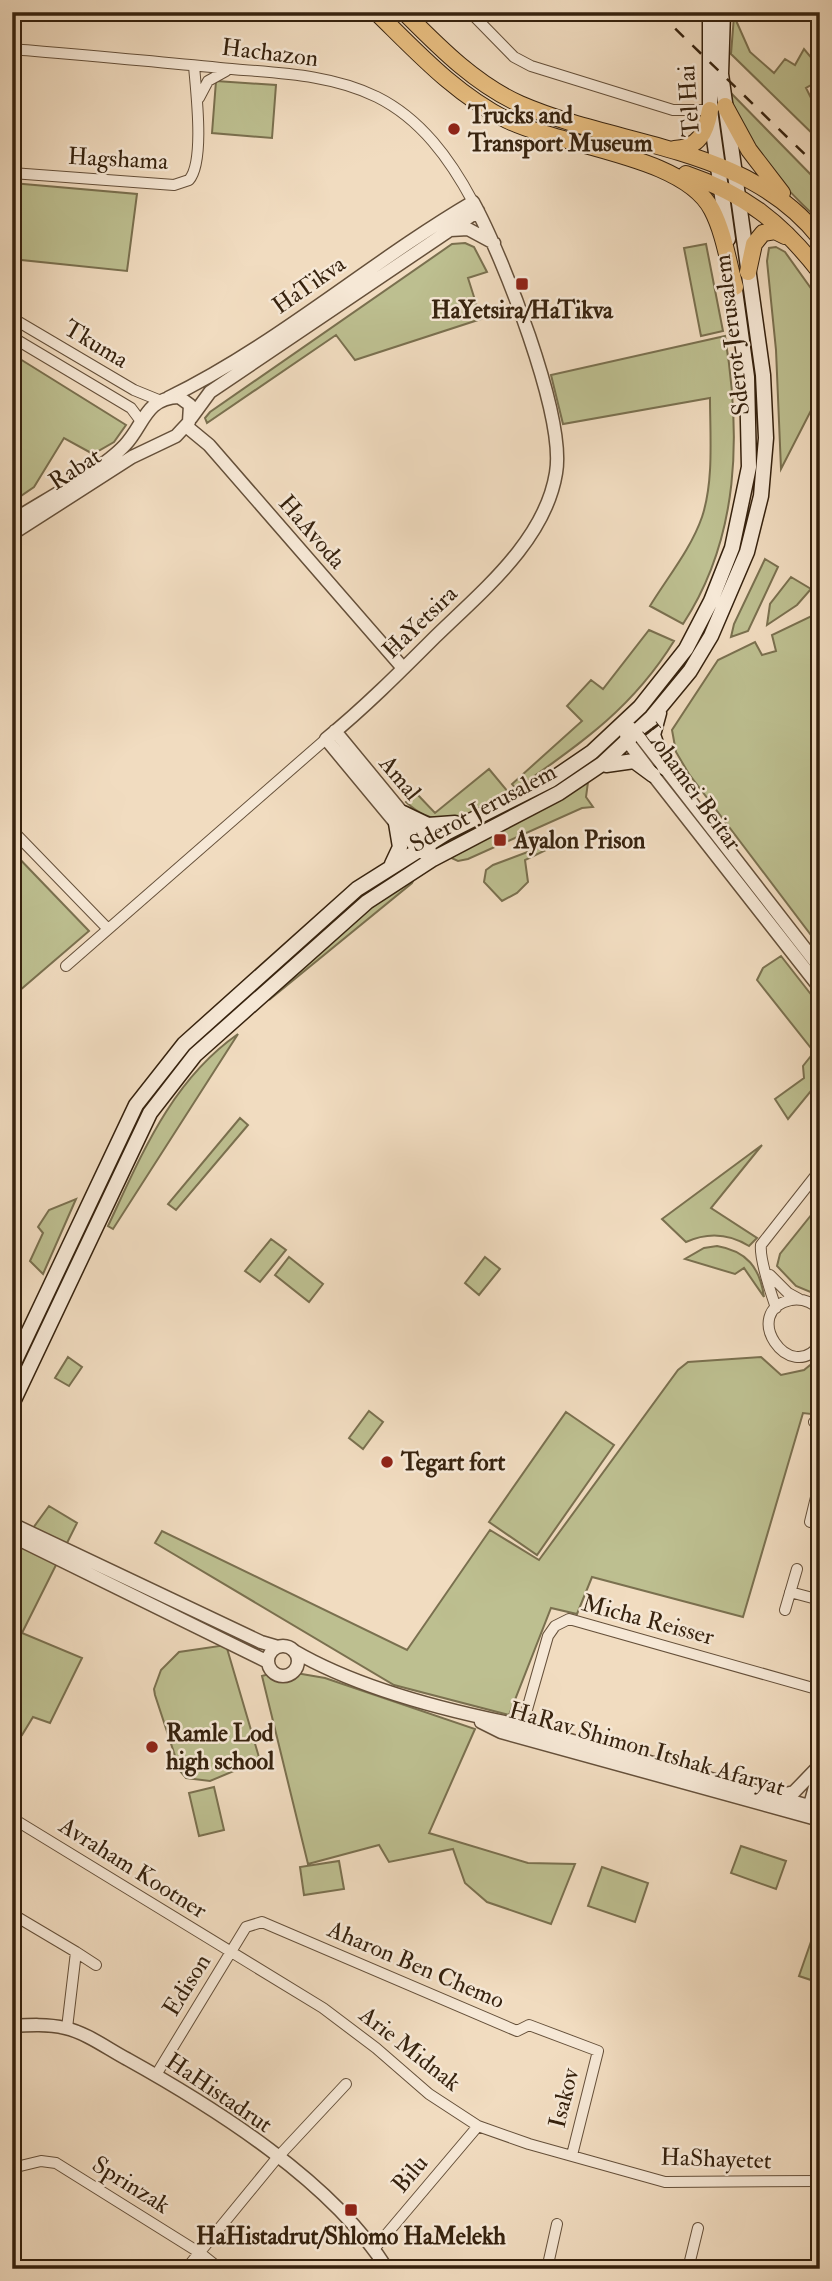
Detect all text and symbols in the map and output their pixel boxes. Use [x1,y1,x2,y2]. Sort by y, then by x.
street label: Hachazon [220,32,320,74]
street label: Tel Hai [671,64,707,138]
place label: Trucks and Transport Museum [467,100,653,159]
marker: Trucks and Transport Museum [446,121,462,137]
street label: Hagshama [67,141,170,177]
street label: HaTikva [266,248,353,321]
street label: Sderot Jerusalem [707,252,757,417]
marker: HaYetsira/HaTikva [514,276,530,292]
place label: HaYetsira/HaTikva [431,295,614,326]
street label: Tkuma [58,313,135,376]
street label: Rabat [43,441,107,497]
street label: HaAvoda [271,489,353,576]
street label: HaYetsira [376,578,465,665]
street label: Lohamei Beitar [635,717,749,857]
street label: Amal [371,748,428,807]
street label: Sderot Jerusalem [404,756,562,860]
place label: Ayalon Prison [513,825,646,856]
marker: Ayalon Prison [492,832,508,848]
place label: Tegart fort [400,1447,505,1478]
marker: Tegart fort [379,1454,395,1470]
street label: Micha Reisser [579,1587,718,1653]
street label: HaRav Shimon Itshak Afaryat [505,1695,789,1803]
place label: Ramle Lod high school [166,1718,275,1777]
marker: Ramle Lod high school [144,1739,160,1755]
street label: Avraham Kootner [52,1810,213,1926]
street label: Aharon Ben Chemo [322,1913,509,2016]
street label: Edison [156,1948,218,2022]
street label: Arie Midnak [352,1999,467,2099]
street label: HaHistadrut [160,2046,279,2140]
street label: Isakov [542,2064,587,2131]
street label: HaShayetet [660,2142,772,2176]
street label: Sprinzak [86,2149,176,2221]
street label: Bilu [385,2149,435,2199]
marker: HaHistadrut/Shlomo HaMelekh [343,2202,359,2218]
place label: HaHistadrut/Shlomo HaMelekh [196,2221,506,2252]

